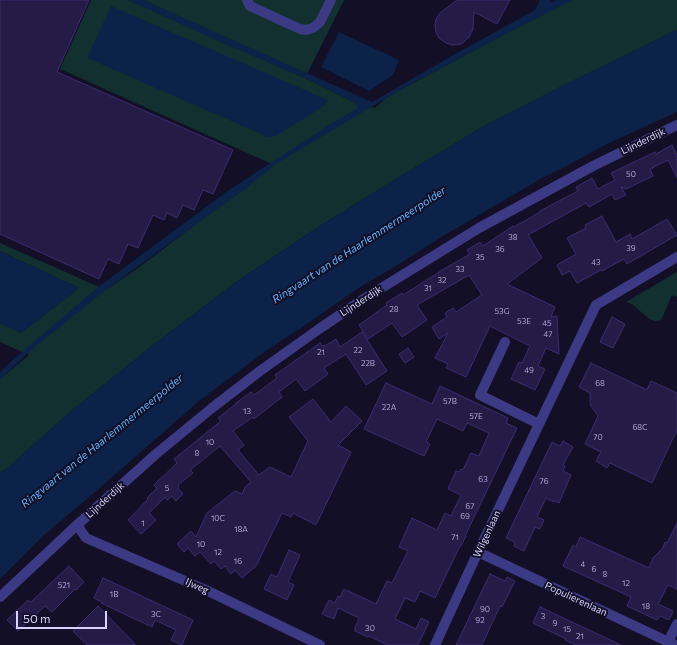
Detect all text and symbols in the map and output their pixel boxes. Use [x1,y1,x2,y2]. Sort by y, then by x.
street label: Lijnderdijk [619,125,667,157]
house number: 50 [626,169,636,179]
water label: Ringvaart van de Haarlemmermeerpolder [270,184,448,306]
house number: 38 [508,232,518,242]
house number: 39 [626,243,636,253]
house number: 36 [495,244,505,254]
house number: 35 [475,252,485,262]
house number: 43 [591,257,601,267]
house number: 33 [455,264,465,274]
house number: 32 [438,275,446,285]
street label: Lijnderdijk [338,283,384,319]
house number: 31 [424,283,432,293]
house number: 28 [389,304,399,314]
house number: 53G [494,306,510,316]
house number: 53E [517,316,531,326]
house number: 45 [542,318,552,328]
house number: 47 [544,329,552,339]
house number: 22 [354,345,362,355]
house number: 21 [317,347,325,357]
house number: 22B [361,358,375,368]
house number: 49 [524,365,534,375]
water label: Ringvaart van de Haarlemmermeerpolder [18,371,186,511]
house number: 68 [595,378,605,388]
house number: 57B [443,396,457,406]
house number: 22A [382,402,396,412]
house number: 13 [243,406,251,416]
house number: 57E [469,411,483,421]
house number: 68C [632,422,648,432]
house number: 70 [593,432,603,442]
house number: 10 [206,437,214,447]
house number: 8 [195,448,199,458]
house number: 63 [478,474,488,484]
house number: 76 [539,476,549,486]
street label: Lijnderdijk [83,480,127,520]
house number: 5 [165,483,169,493]
house number: 67 [465,501,475,511]
street label: Wilgenlaan [471,509,503,559]
house number: 69 [460,511,470,521]
house number: 10C [211,513,225,523]
house number: 1 [141,518,145,528]
house number: 18A [234,524,248,534]
house number: 71 [451,532,459,542]
house number: 10 [197,539,205,549]
house number: 12 [214,547,222,557]
house number: 16 [234,556,242,566]
house number: 4 [581,559,585,569]
house number: 6 [592,564,596,574]
house number: 8 [603,569,607,579]
street label: IJweg [183,576,211,596]
house number: 12 [622,578,630,588]
street label: Populierenlaan [543,579,609,619]
house number: 521 [58,580,70,590]
house number: 1B [110,589,118,599]
house number: 18 [642,601,650,611]
scale bar [18,603,109,629]
house number: 90 [480,604,490,614]
house number: 3C [151,609,161,619]
text: 50 m [23,611,51,625]
house number: 3 [541,611,545,621]
house number: 92 [475,615,485,625]
house number: 9 [553,618,557,628]
house number: 30 [365,623,375,633]
house number: 15 [563,624,571,634]
house number: 21 [576,631,584,641]

